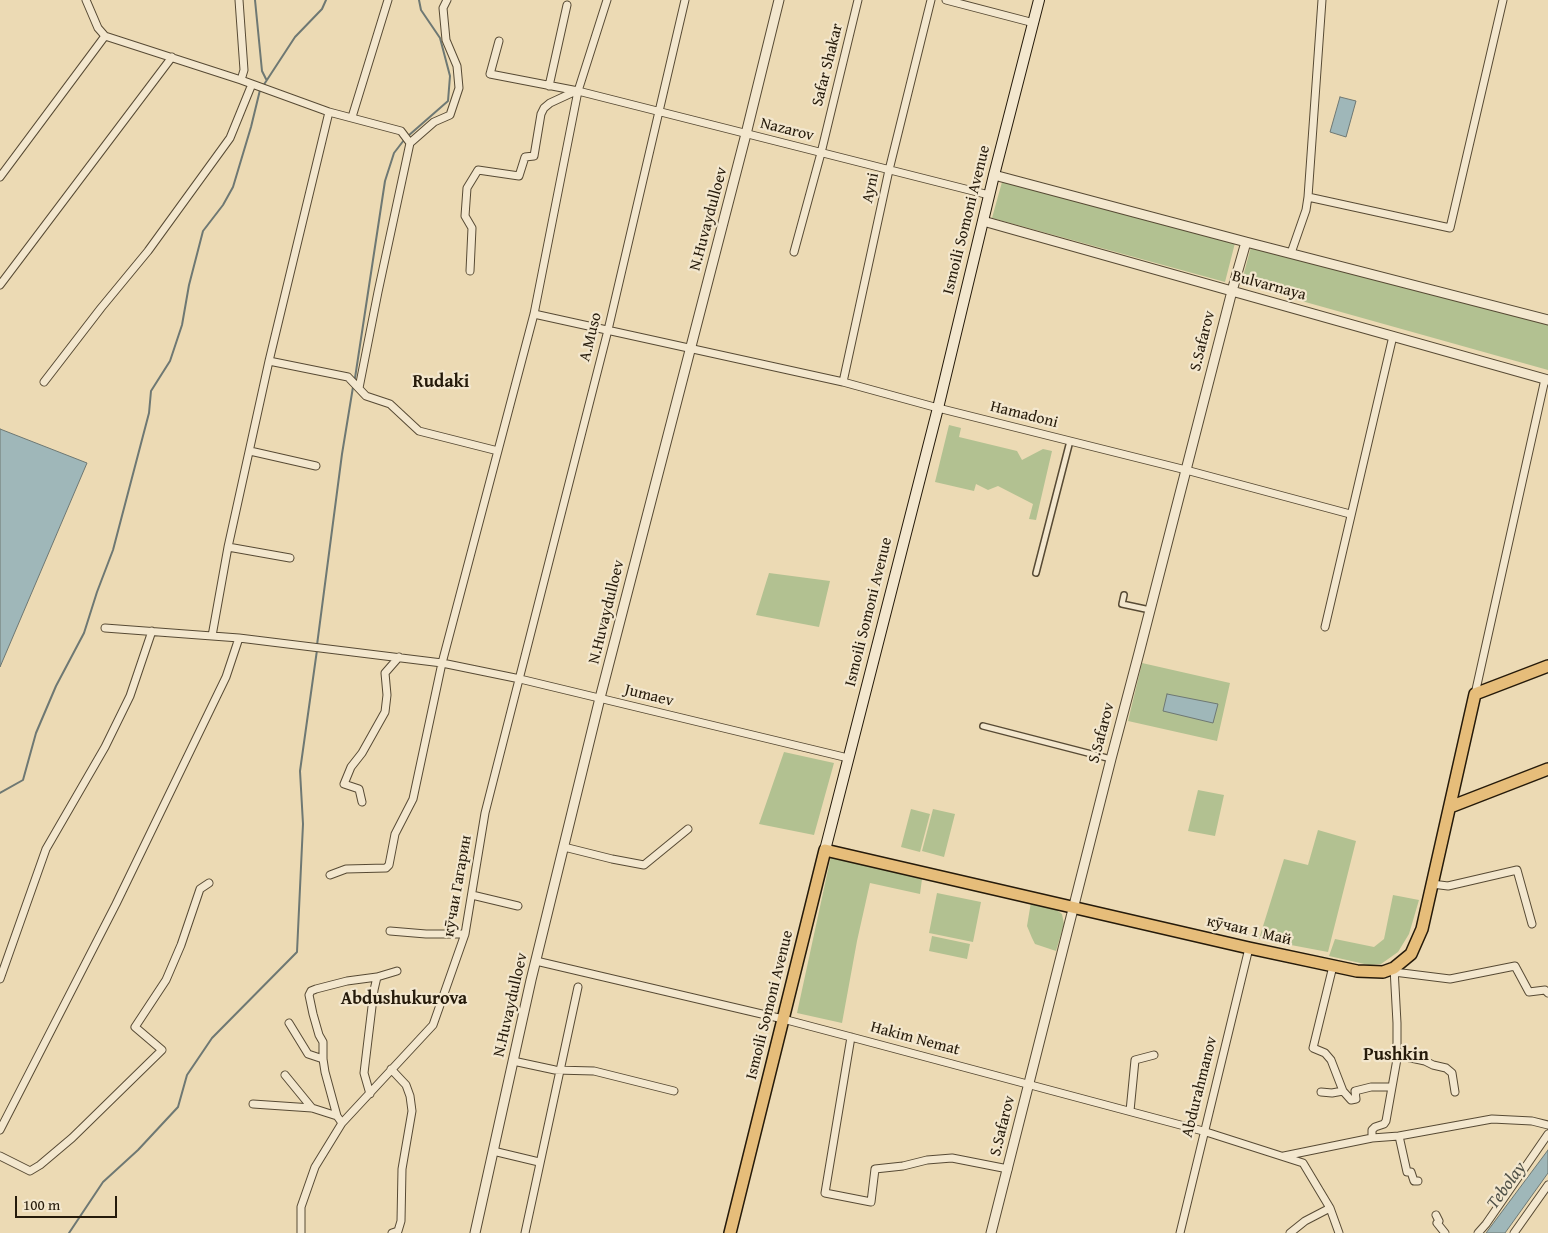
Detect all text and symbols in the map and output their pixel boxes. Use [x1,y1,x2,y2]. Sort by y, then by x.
street label: Safar Shakar [808,22,848,108]
street label: Nazarov [758,114,816,146]
street label: Ismoili Somoni Avenue [939,144,995,296]
street label: N.Huvaydulloev [686,165,732,273]
street label: Ayni [858,171,884,205]
street label: Bulvarnaya [1230,267,1308,305]
street label: S.Safarov [1186,309,1220,373]
street label: A.Muso [576,310,606,364]
district label: Rudaki [413,371,469,393]
street label: Hamadoni [988,397,1060,433]
street label: Ismoili Somoni Avenue [841,536,897,688]
street label: N.Huvaydulloev [585,558,629,666]
street label: Jumaev [623,681,675,711]
street label: S.Safarov [1085,701,1119,765]
street label: кӯчаи Гагарин [440,834,476,938]
street label: кӯчаи 1 Май [1205,912,1293,950]
street label: Ismoili Somoni Avenue [742,929,798,1081]
street label: N.Huvaydulloev [490,951,532,1059]
district label: Abdushukurova [341,988,467,1010]
street label: Hakim Nemat [868,1018,962,1060]
street label: Abdurahmanov [1178,1034,1222,1140]
district label: Pushkin [1363,1044,1429,1066]
street label: S.Safarov [986,1094,1020,1158]
water label: Tebolay [1483,1158,1531,1214]
scale bar [18,1186,120,1218]
text: 100 m [23,1194,60,1215]

